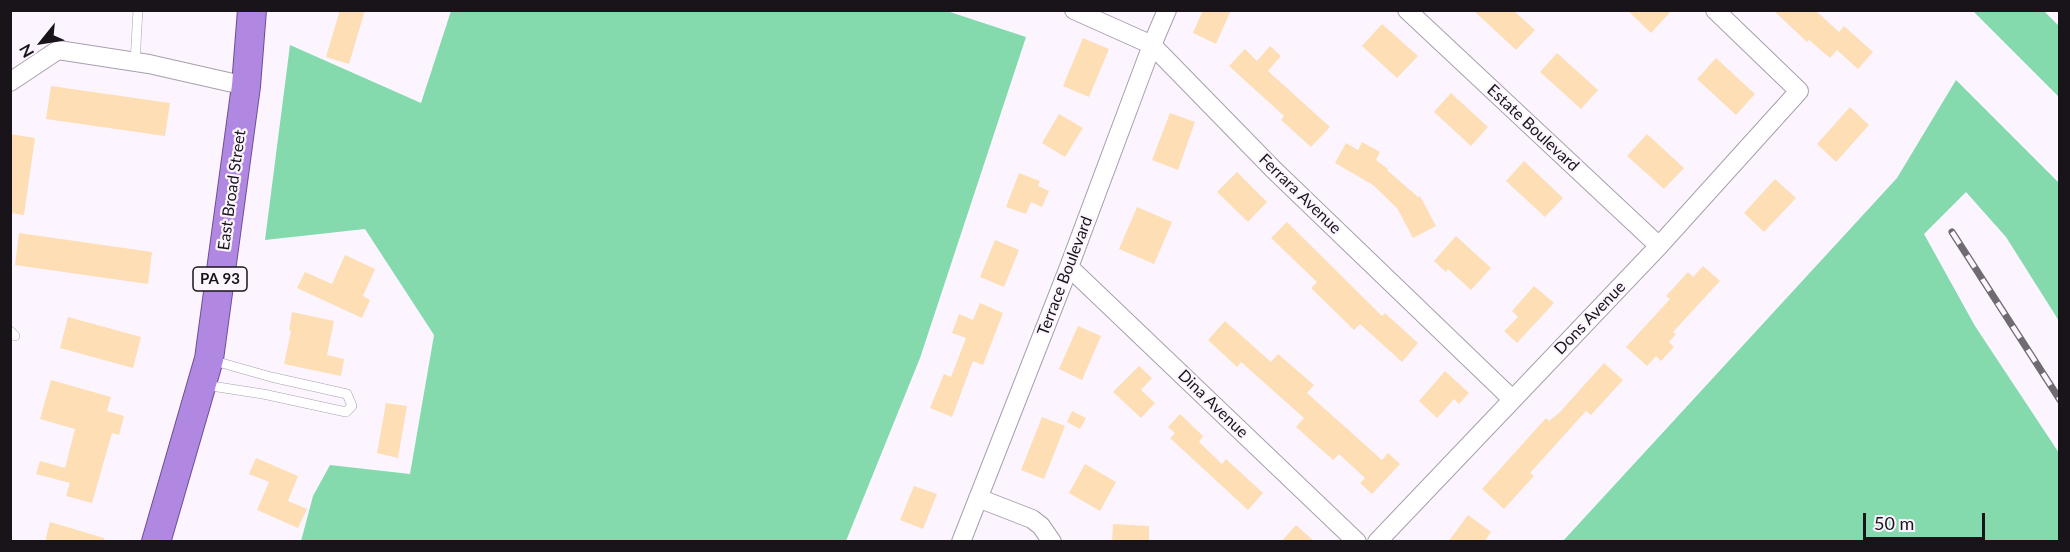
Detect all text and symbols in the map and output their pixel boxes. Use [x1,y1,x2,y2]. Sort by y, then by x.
north arrow [12,12,72,72]
text: N [15,41,37,61]
street label: Estate Boulevard [1483,81,1583,175]
street label: East Broad Street [214,128,250,252]
street label: Ferrara Avenue [1255,150,1345,238]
street label: Terrace Boulevard [1033,214,1097,338]
road number: PA 93 [193,267,247,291]
street label: Dons Avenue [1550,278,1630,358]
street label: Dina Avenue [1174,366,1252,442]
scale bar [1866,501,1988,539]
text: 50 m [1874,512,1914,534]

